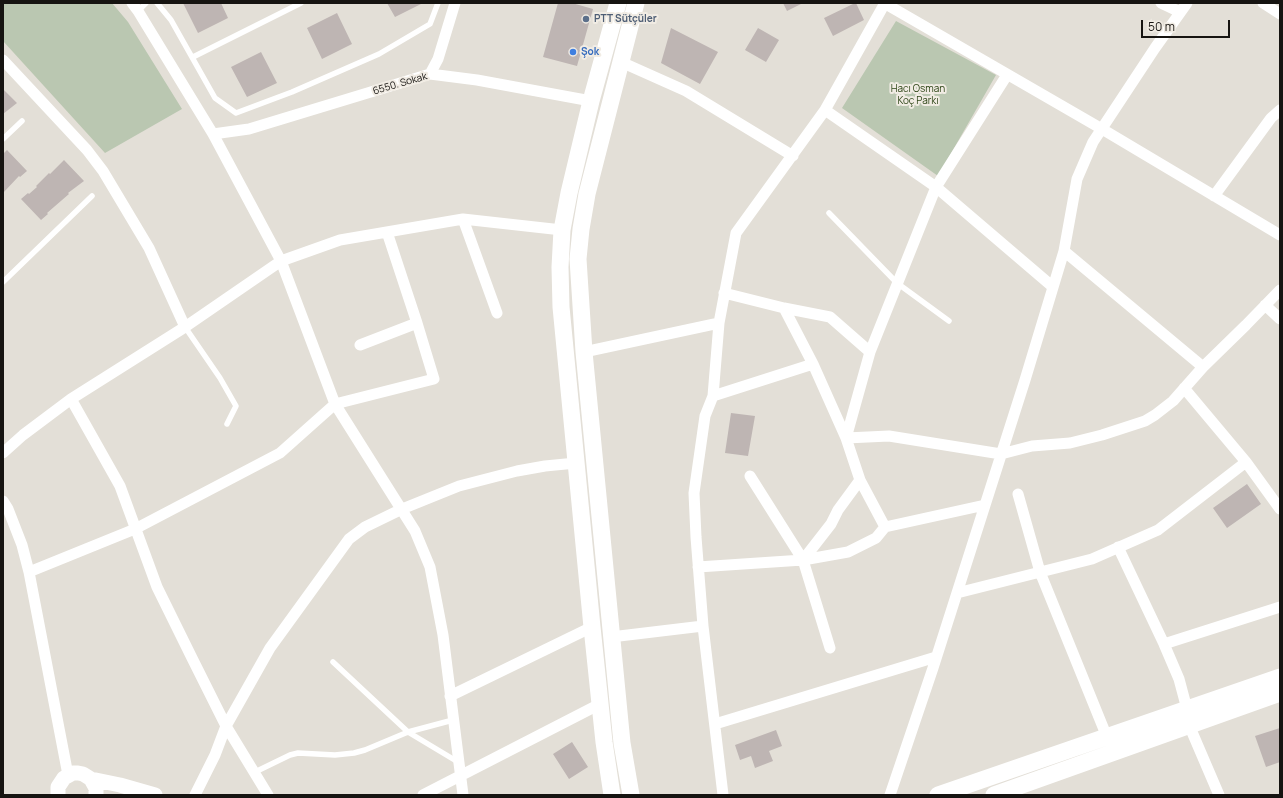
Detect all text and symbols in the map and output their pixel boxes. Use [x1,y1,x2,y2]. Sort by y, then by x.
scale bar [1143,12,1232,38]
place label: PTT Sütçüler [594,13,657,25]
marker: PTT Sütçüler [581,14,591,24]
text: 50 m [1148,18,1175,35]
place label: Şok [581,46,599,58]
marker: Şok [568,47,578,57]
street label: 6550. Sokak [371,71,429,97]
park label: Hacı Osman Koç Parkı [891,83,945,106]

